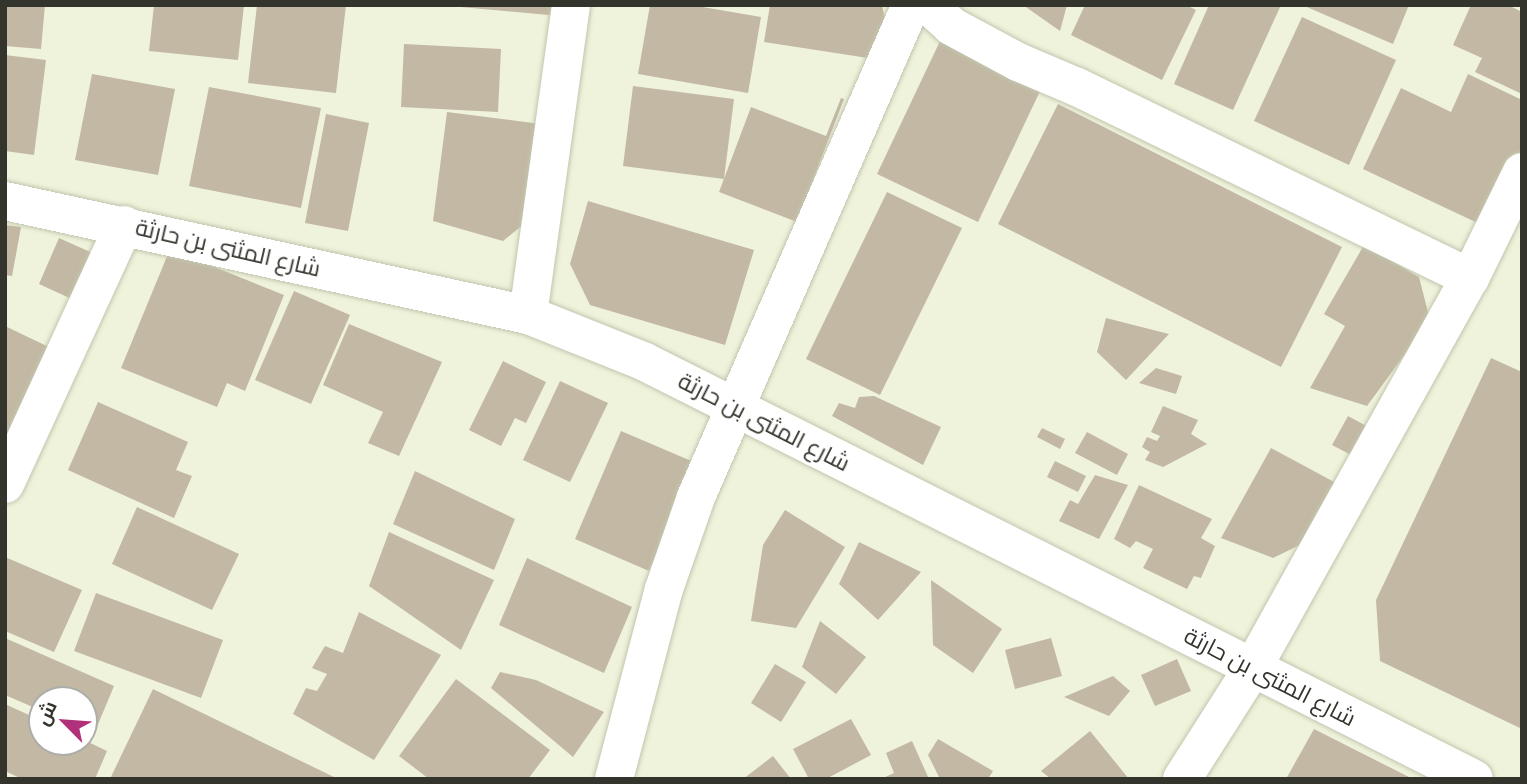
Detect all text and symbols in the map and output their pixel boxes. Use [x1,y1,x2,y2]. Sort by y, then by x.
street label: شارع المثنى بن حارثة [133,213,323,283]
street label: شارع المثنى بن حارثة [674,367,854,477]
street label: شارع المثنى بن حارثة [1180,622,1360,732]
north arrow [28,686,98,756]
text: ش [31,697,61,729]

